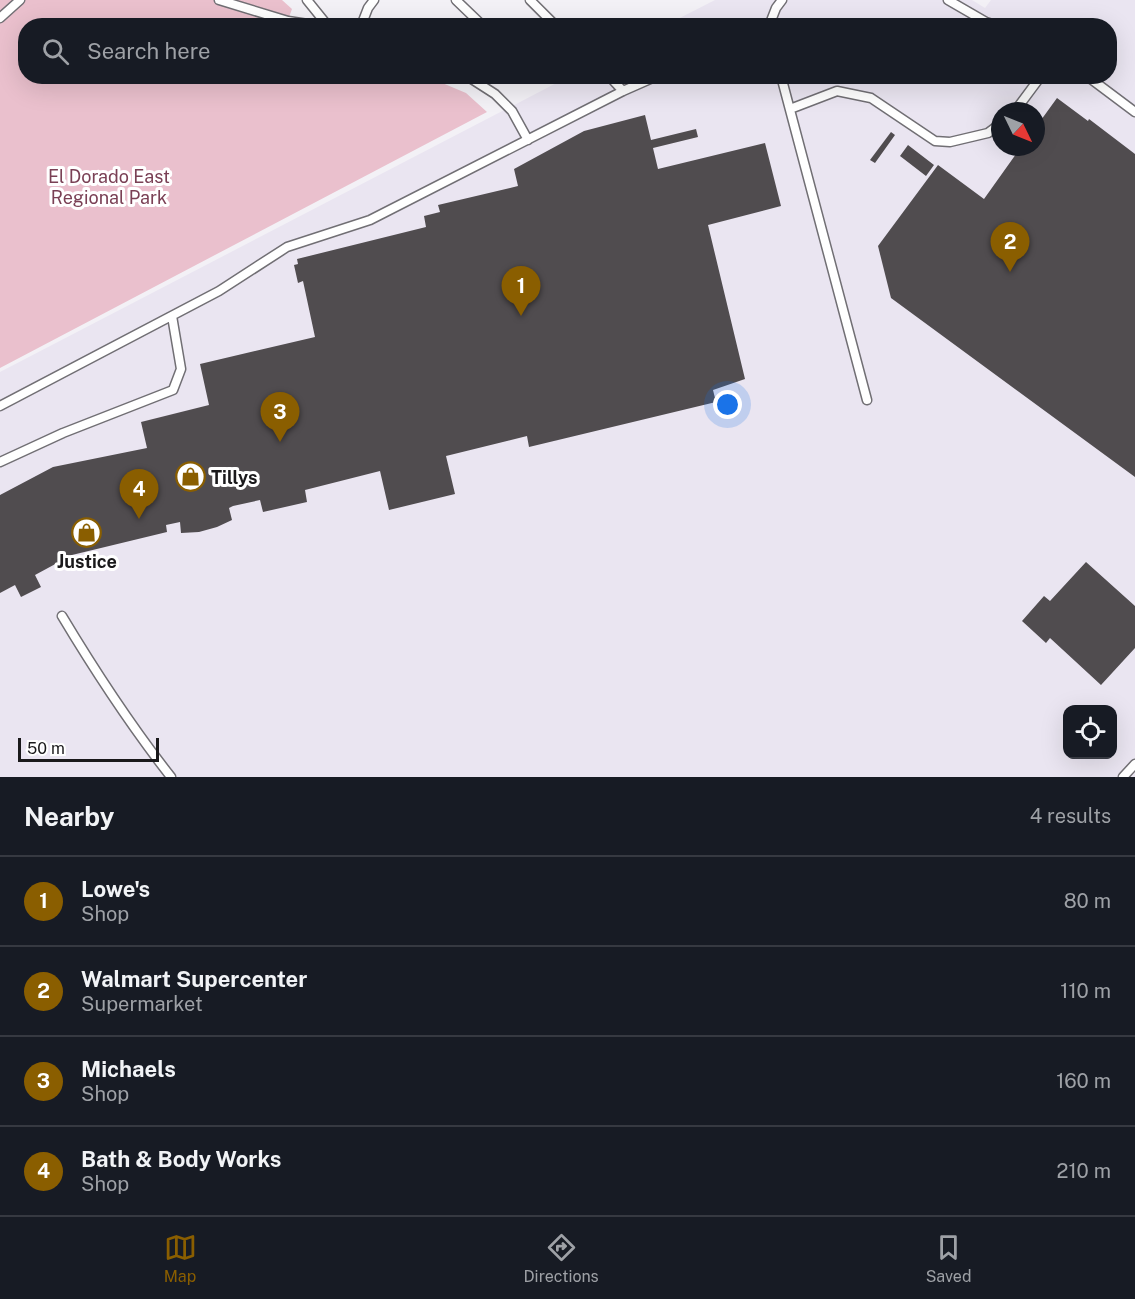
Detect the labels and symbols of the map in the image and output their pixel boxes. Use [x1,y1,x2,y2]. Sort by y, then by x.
north arrow [991,102,1045,156]
park label: El Dorado East Regional Park [48,166,170,208]
pin: 2 [990,222,1030,272]
pin: 1 [502,266,540,316]
your location [713,390,742,419]
pin: 3 [260,392,300,442]
shop icon: Tillys [174,461,206,493]
place label: Tillys [211,467,257,488]
pin: 4 [120,470,158,519]
shop icon: Justice [71,516,103,548]
place label: Justice [57,551,117,572]
scale bar [18,735,159,762]

